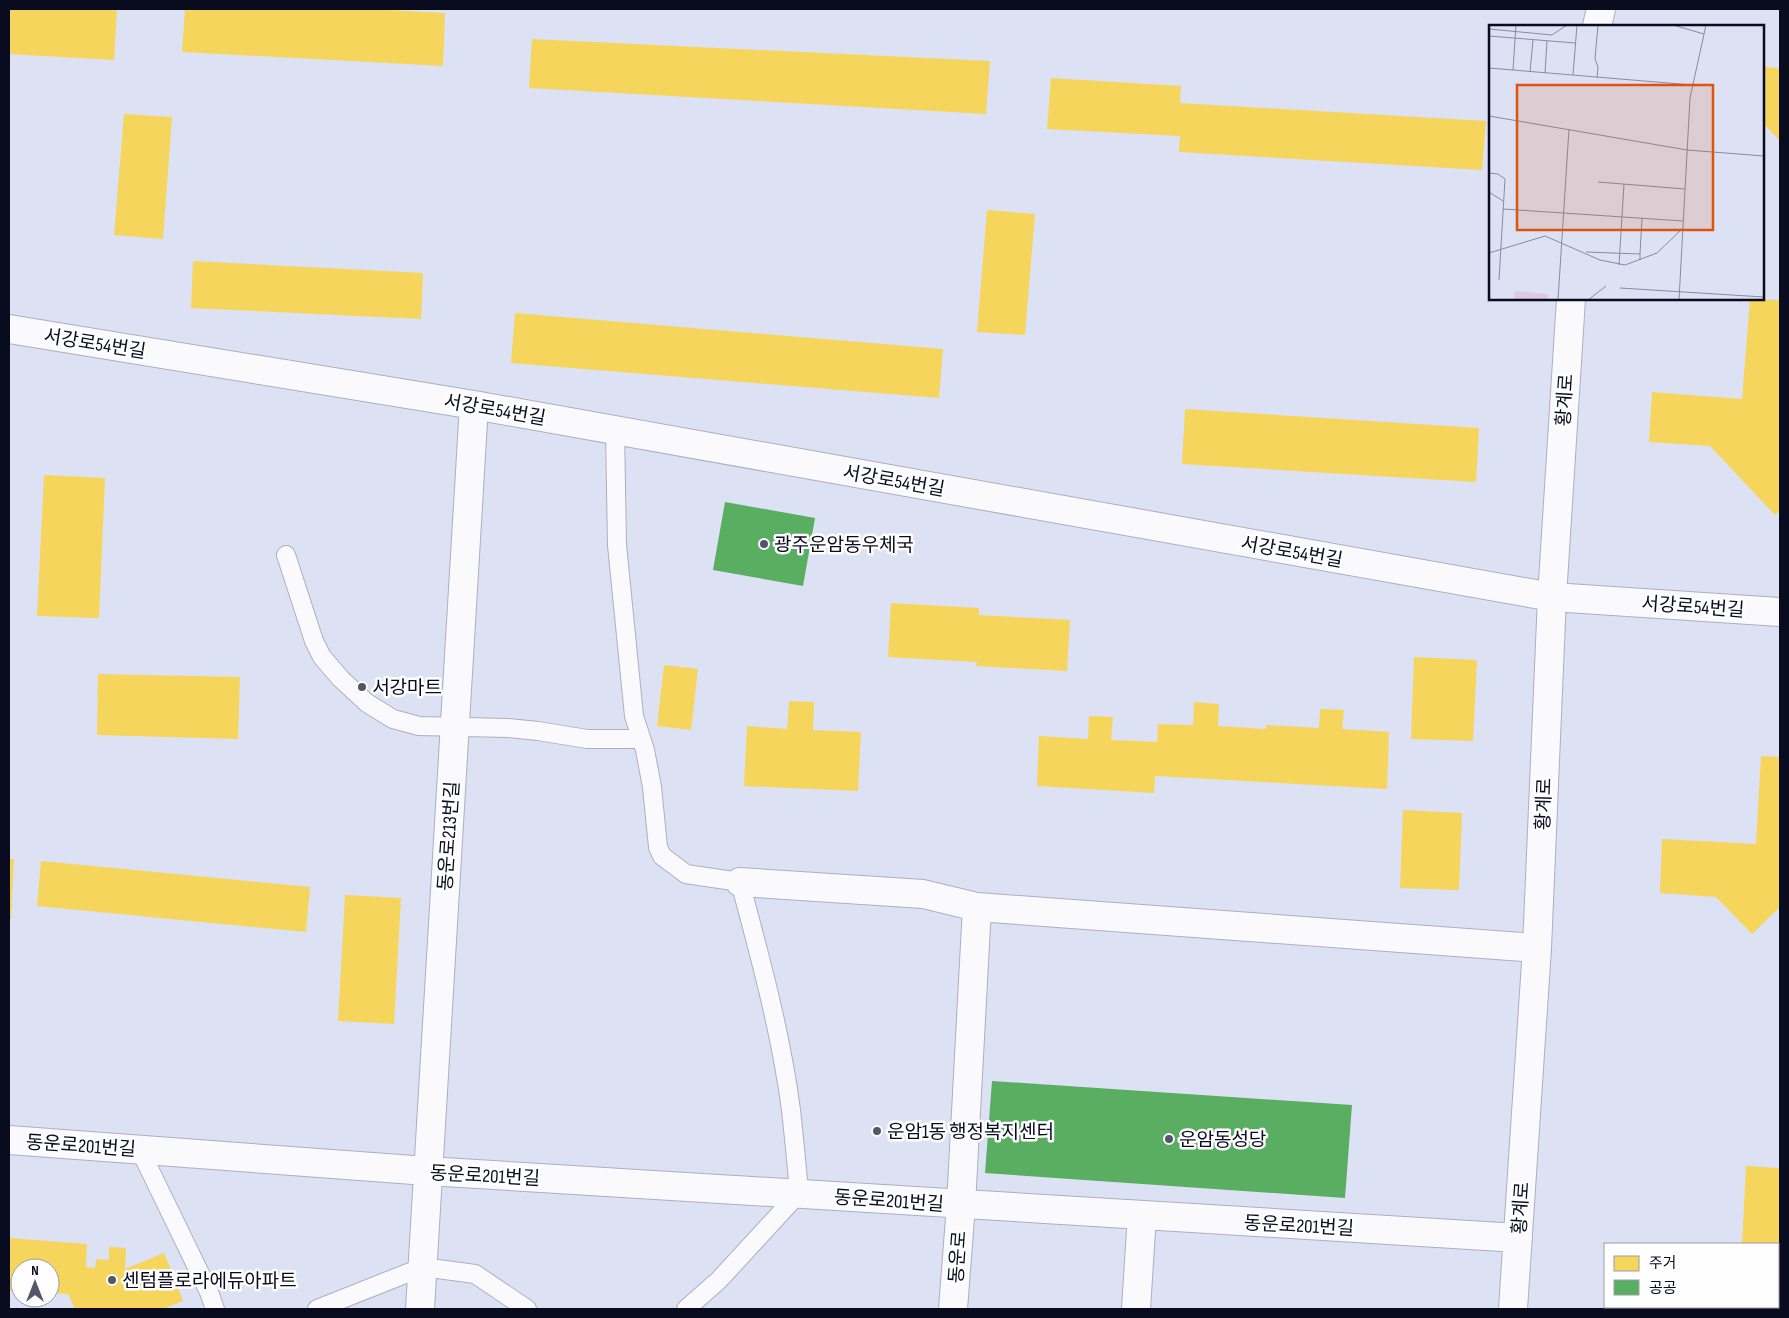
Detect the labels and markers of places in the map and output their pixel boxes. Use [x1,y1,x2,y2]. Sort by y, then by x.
place label: 광주운암동우체국 [774,534,914,557]
marker: 광주운암동우체국 [758,538,770,550]
place label: 서강마트 [372,677,442,700]
marker: 서강마트 [356,681,368,693]
place label: 운암1동 행정복지센터 [887,1121,1054,1144]
marker: 운암1동 행정복지센터 [871,1125,883,1137]
place label: 운암동성당 [1179,1129,1266,1152]
marker: 운암동성당 [1163,1133,1175,1145]
place label: 센텀플로라에듀아파트 [122,1270,297,1293]
marker: 센텀플로라에듀아파트 [106,1274,118,1286]

